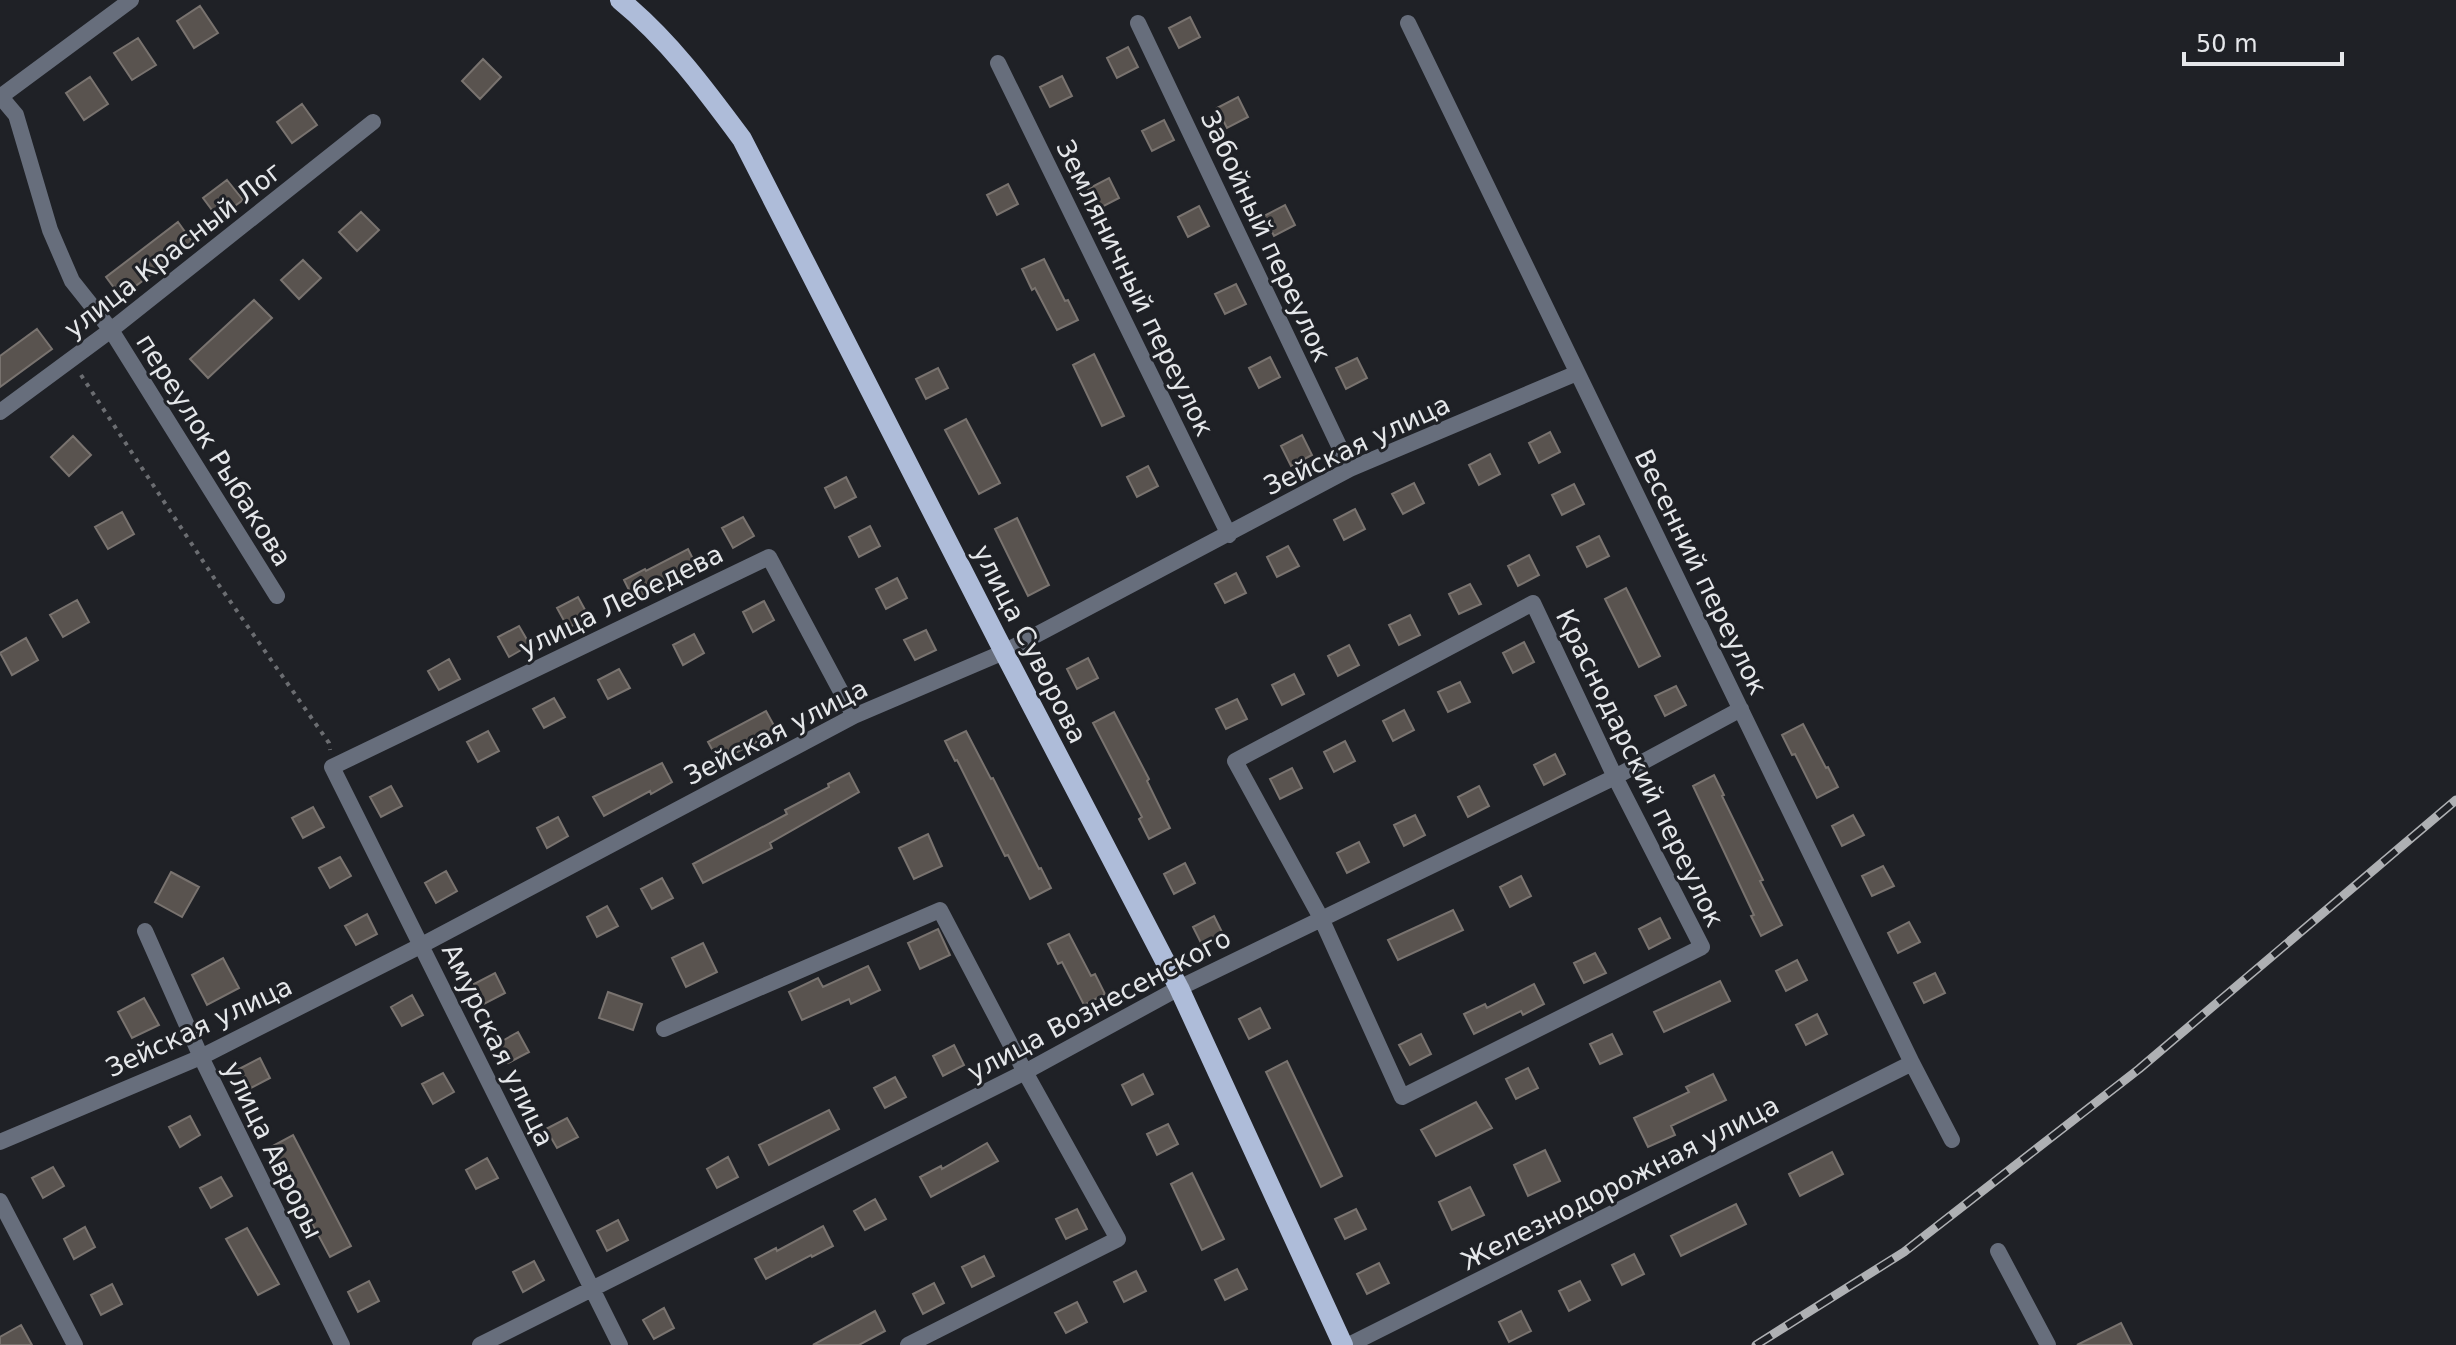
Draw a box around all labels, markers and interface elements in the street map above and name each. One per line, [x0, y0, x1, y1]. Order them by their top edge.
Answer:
scale bar [2184, 16, 2342, 66]
text: 50 m [2196, 30, 2258, 58]
street label: Забойный переулок [1195, 106, 1337, 366]
street label: Земляничный переулок [1050, 135, 1220, 441]
street label: улица Красный Лог [58, 156, 288, 344]
street label: переулок Рыбакова [130, 328, 298, 572]
street label: Зейская улица [1259, 389, 1455, 501]
street label: Весенний переулок [1628, 444, 1774, 700]
street label: улица Лебедева [514, 539, 728, 663]
street label: улица Суворова [967, 540, 1093, 748]
street label: Краснодарский переулок [1550, 604, 1730, 932]
street label: Зейская улица [679, 673, 873, 791]
street label: улица Вознесенского [962, 923, 1236, 1087]
street label: Амурская улица [436, 939, 560, 1151]
street label: Зейская улица [101, 971, 297, 1083]
street label: улица Авроры [217, 1057, 329, 1243]
street label: Железнодорожная улица [1456, 1090, 1784, 1276]

